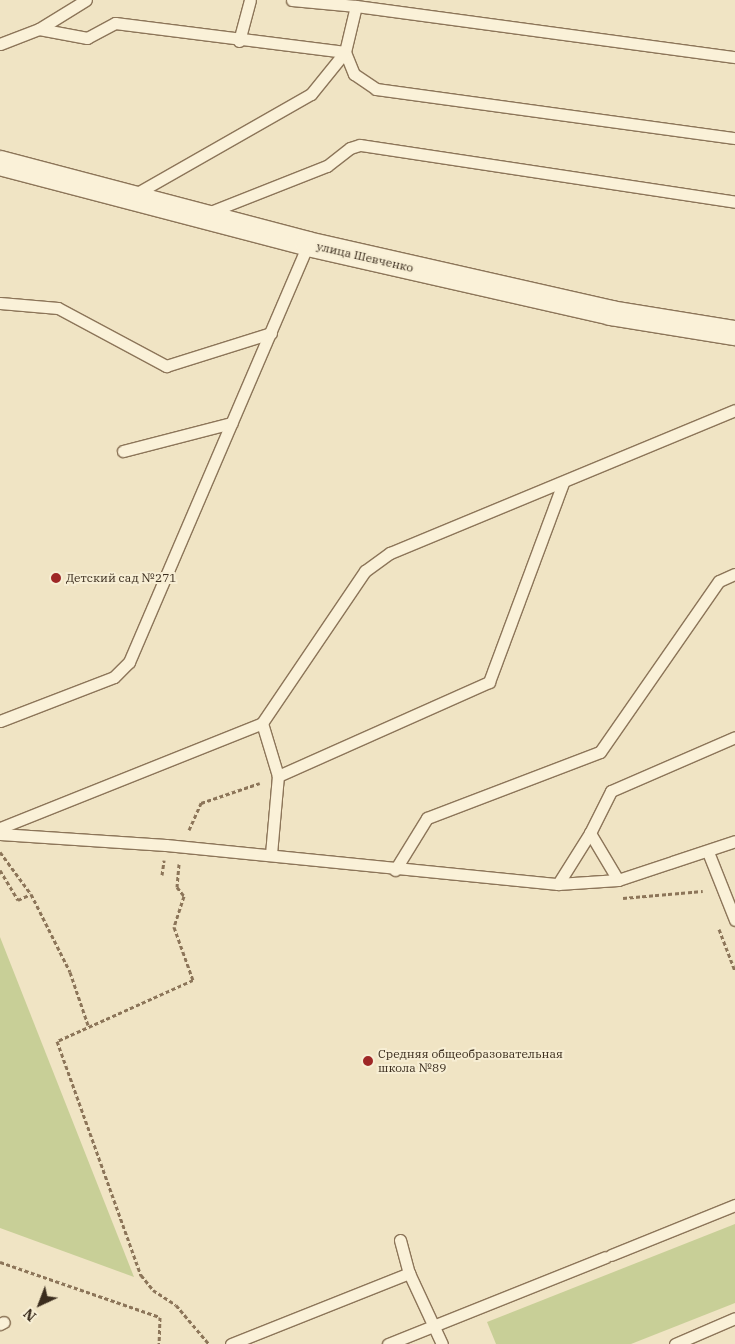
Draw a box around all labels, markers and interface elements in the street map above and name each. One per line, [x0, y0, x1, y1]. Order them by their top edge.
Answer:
street label: улица Шевченко [315, 239, 415, 275]
place label: Детский сад №271 [66, 571, 177, 585]
marker: Детский сад №271 [50, 572, 62, 584]
place label: Средняя общеобразовательная школа №89 [378, 1047, 563, 1075]
marker: Средняя общеобразовательная школа №89 [362, 1055, 374, 1067]
north arrow [15, 1279, 65, 1329]
text: N [20, 1305, 40, 1325]

